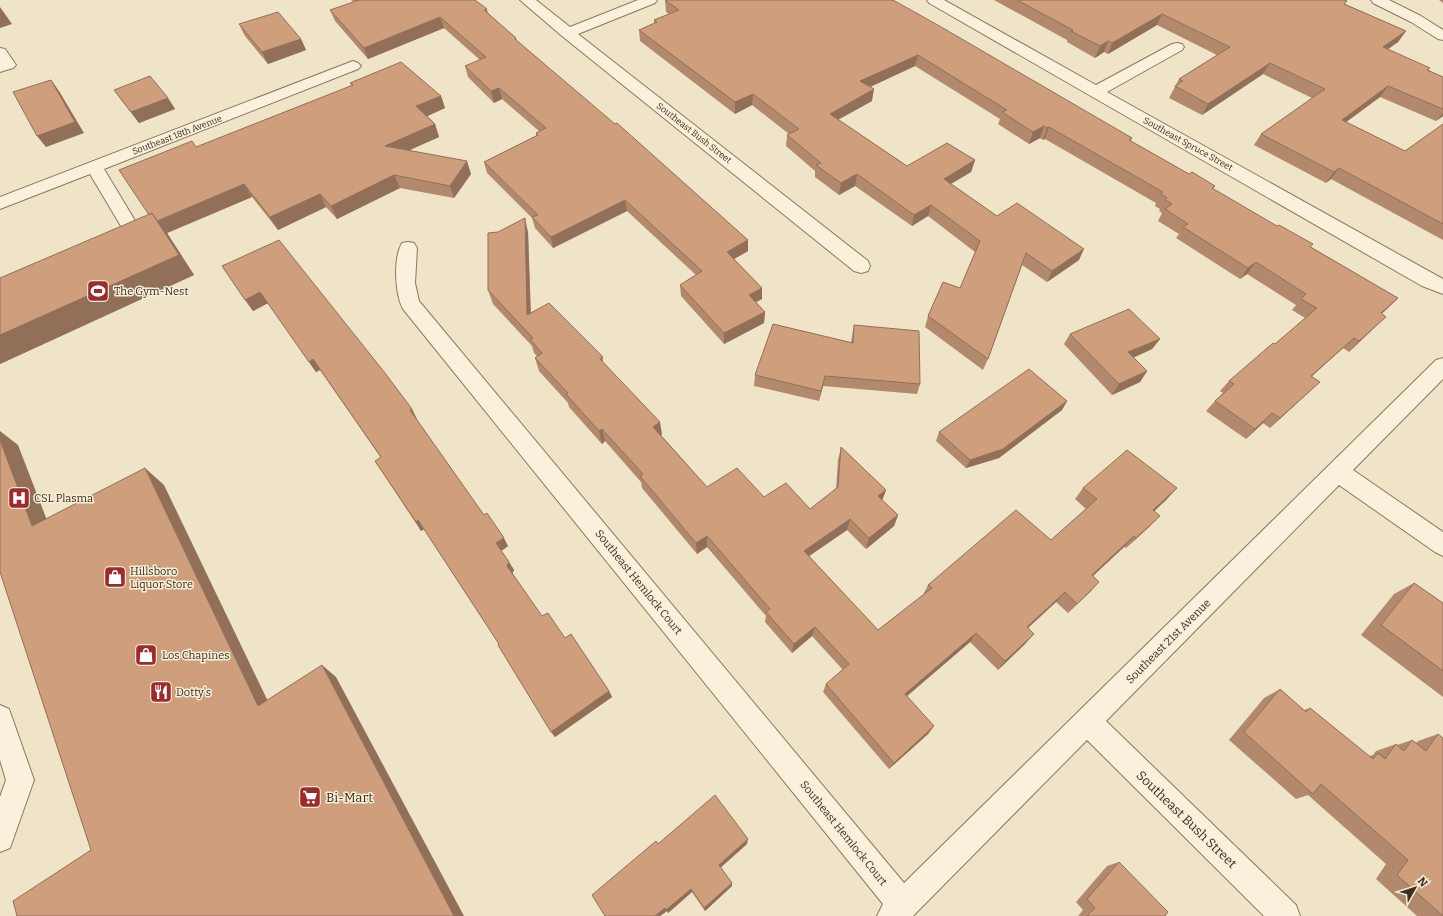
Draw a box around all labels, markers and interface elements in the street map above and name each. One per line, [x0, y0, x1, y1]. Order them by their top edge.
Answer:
street label: Southeast Bush Street [655, 101, 734, 166]
street label: Southeast 18th Avenue [131, 113, 223, 157]
street label: Southeast Spruce Street [1142, 115, 1235, 173]
sports icon: The Gym-Nest [85, 278, 111, 304]
place label: The Gym-Nest [114, 285, 188, 298]
hospital icon: CSL Plasma [6, 485, 32, 511]
place label: CSL Plasma [34, 492, 93, 505]
street label: Southeast Hemlock Court [592, 527, 685, 637]
shop icon: Hillsboro Liquor Store [102, 564, 128, 590]
place label: Hillsboro Liquor Store [130, 565, 193, 591]
street label: Southeast 21st Avenue [1123, 596, 1213, 686]
shop icon: Los Chapines [133, 642, 159, 668]
place label: Los Chapines [162, 649, 229, 662]
restaurant icon: Dotty's [148, 679, 174, 705]
place label: Dotty's [176, 686, 211, 699]
street label: Southeast Bush Street [1133, 768, 1240, 871]
street label: Southeast Hemlock Court [797, 778, 890, 888]
supermarket icon: Bi-Mart [297, 784, 323, 810]
place label: Bi-Mart [326, 790, 373, 805]
north arrow [1395, 868, 1435, 908]
text: N [1415, 875, 1430, 890]

